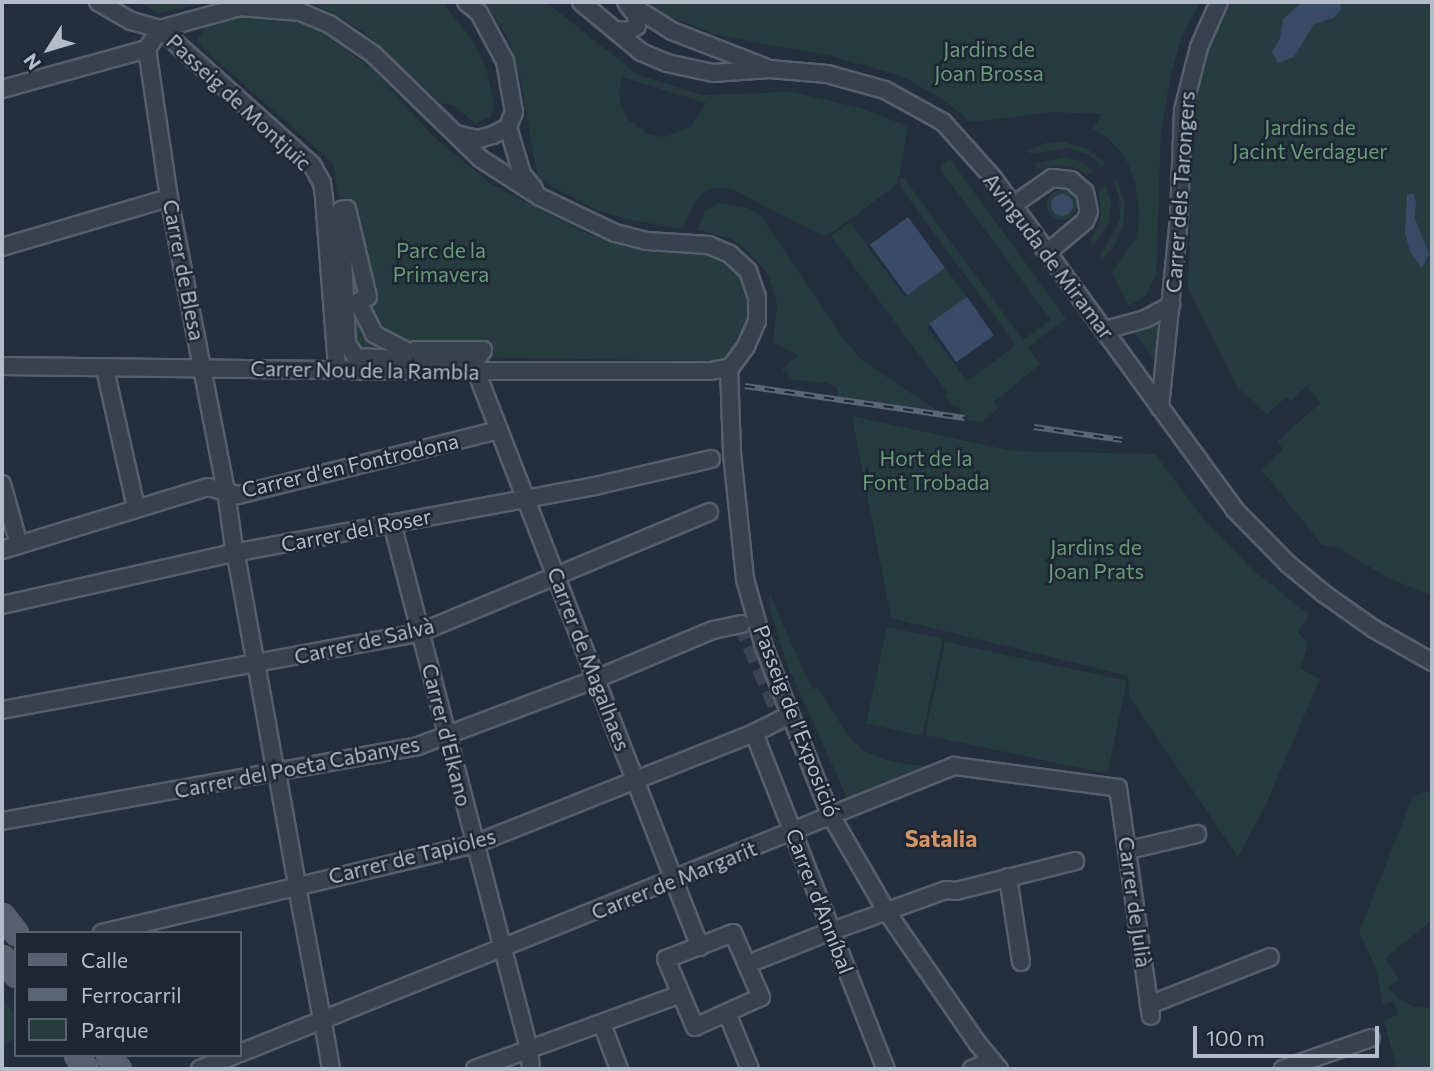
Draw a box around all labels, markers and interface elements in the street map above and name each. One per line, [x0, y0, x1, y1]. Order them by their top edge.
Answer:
north arrow [14, 14, 84, 84]
street label: Passeig de Montjuïc [161, 29, 317, 175]
park label: Jardins de Joan Brossa [934, 36, 1044, 86]
text: N [18, 49, 45, 75]
street label: Carrer dels Tarongers [1160, 90, 1200, 294]
park label: Jardins de Jacint Verdaguer [1232, 114, 1388, 164]
street label: Avinguda de Miramar [978, 168, 1120, 344]
street label: Carrer de Blesa [158, 197, 210, 343]
park label: Parc de la Primavera [393, 237, 489, 287]
street label: Carrer Nou de la Rambla [250, 355, 480, 385]
street label: Carrer d'en Fontrodona [239, 428, 461, 502]
park label: Hort de la Font Trobada [862, 445, 990, 495]
street label: Carrer del Roser [279, 503, 433, 557]
park label: Jardins de Joan Prats [1048, 534, 1144, 584]
street label: Carrer de Magalhaes [542, 564, 636, 754]
street label: Carrer de Salvà [292, 613, 436, 669]
street label: Passeig de l'Exposició [749, 621, 845, 821]
street label: Carrer d'Elkano [417, 661, 477, 809]
street label: Carrer del Poeta Cabanyes [172, 731, 422, 803]
street label: Carrer de Tapioles [326, 823, 498, 889]
district label: Satalia [905, 824, 977, 852]
street label: Carrer d'Anníbal [781, 825, 859, 977]
street label: Carrer de Margarit [588, 835, 760, 925]
street label: Carrer de Julià [1113, 835, 1157, 969]
legend [14, 931, 242, 1057]
text: Calle [81, 947, 128, 972]
text: Ferrocarril [81, 982, 182, 1007]
scale bar [1196, 1012, 1382, 1056]
text: Parque [81, 1017, 148, 1042]
text: 100 m [1206, 1025, 1265, 1050]

